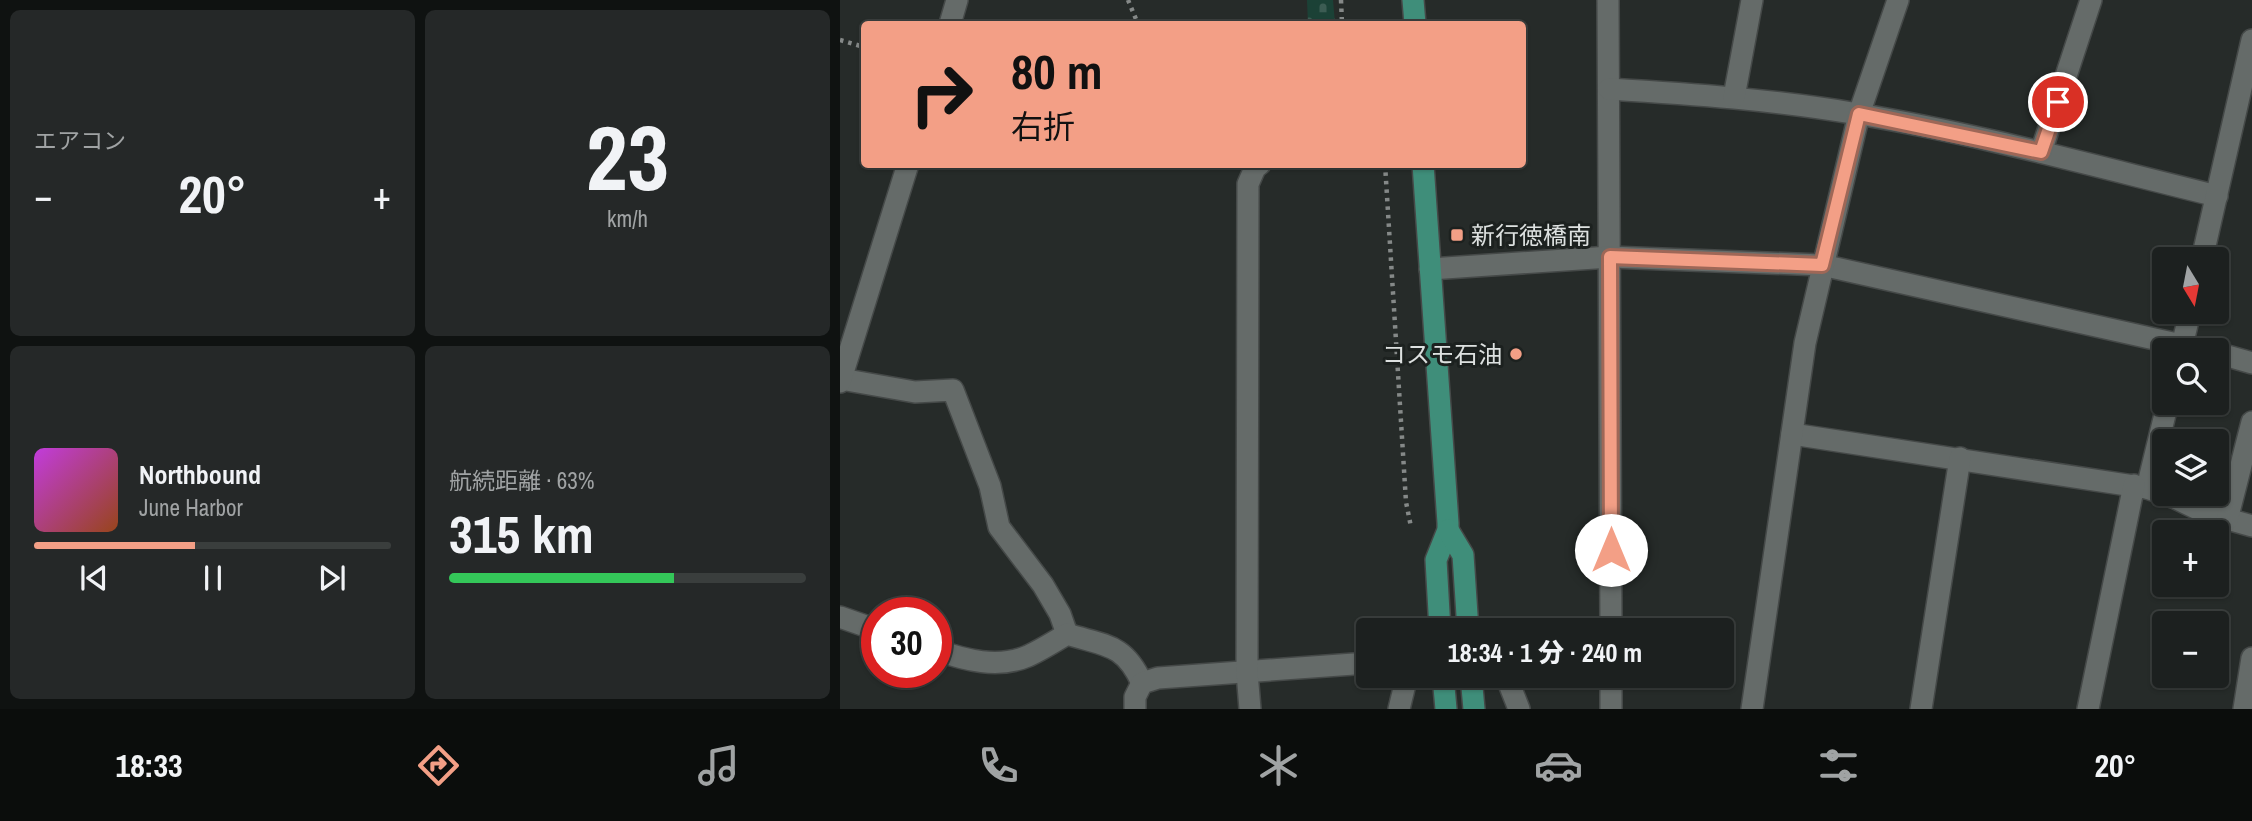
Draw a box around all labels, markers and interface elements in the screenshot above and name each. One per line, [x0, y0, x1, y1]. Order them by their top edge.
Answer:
text: 80 m [1011, 38, 1103, 104]
icon: right [896, 49, 987, 140]
pin [2028, 72, 2088, 132]
icon: arrive [2039, 83, 2077, 121]
text: 23 [586, 96, 669, 218]
text: 右折 [1011, 105, 1075, 148]
text: エアコン [34, 125, 126, 156]
text: 20° [178, 159, 247, 229]
text: − [34, 170, 52, 221]
text: + [373, 170, 391, 221]
text: km/h [607, 203, 648, 234]
place label: 新行徳橋南 [1471, 219, 1591, 251]
marker: 新行徳橋南 [1449, 227, 1465, 243]
north arrow [2152, 247, 2230, 324]
map controls [2152, 247, 2229, 688]
place label: コスモ石油 [1382, 338, 1502, 370]
button: search [2152, 338, 2229, 415]
marker: コスモ石油 [1508, 346, 1524, 362]
button: layers [2152, 429, 2229, 506]
text: Northbound [139, 457, 261, 492]
text: 航続距離 · 63% [449, 465, 594, 496]
text: June Harbor [139, 492, 243, 523]
text: 315 km [449, 499, 594, 569]
position arrow [1574, 513, 1648, 587]
button: + [2152, 520, 2229, 597]
icon: previous [75, 559, 113, 597]
icon: pause [194, 559, 232, 597]
icon: next [313, 559, 351, 597]
speed limit sign: 30 [861, 597, 952, 688]
button: − [2152, 611, 2229, 688]
text: 18:34 · 1 分 · 240 m [1448, 635, 1642, 670]
icon: directions [414, 741, 463, 790]
icon: music [694, 741, 743, 790]
icon: phone [974, 741, 1023, 790]
icon: climate [1254, 741, 1303, 790]
icon: car [1534, 741, 1583, 790]
icon: filters [1814, 741, 1863, 790]
text: 18:33 [116, 744, 183, 787]
text: 20° [2094, 744, 2136, 787]

